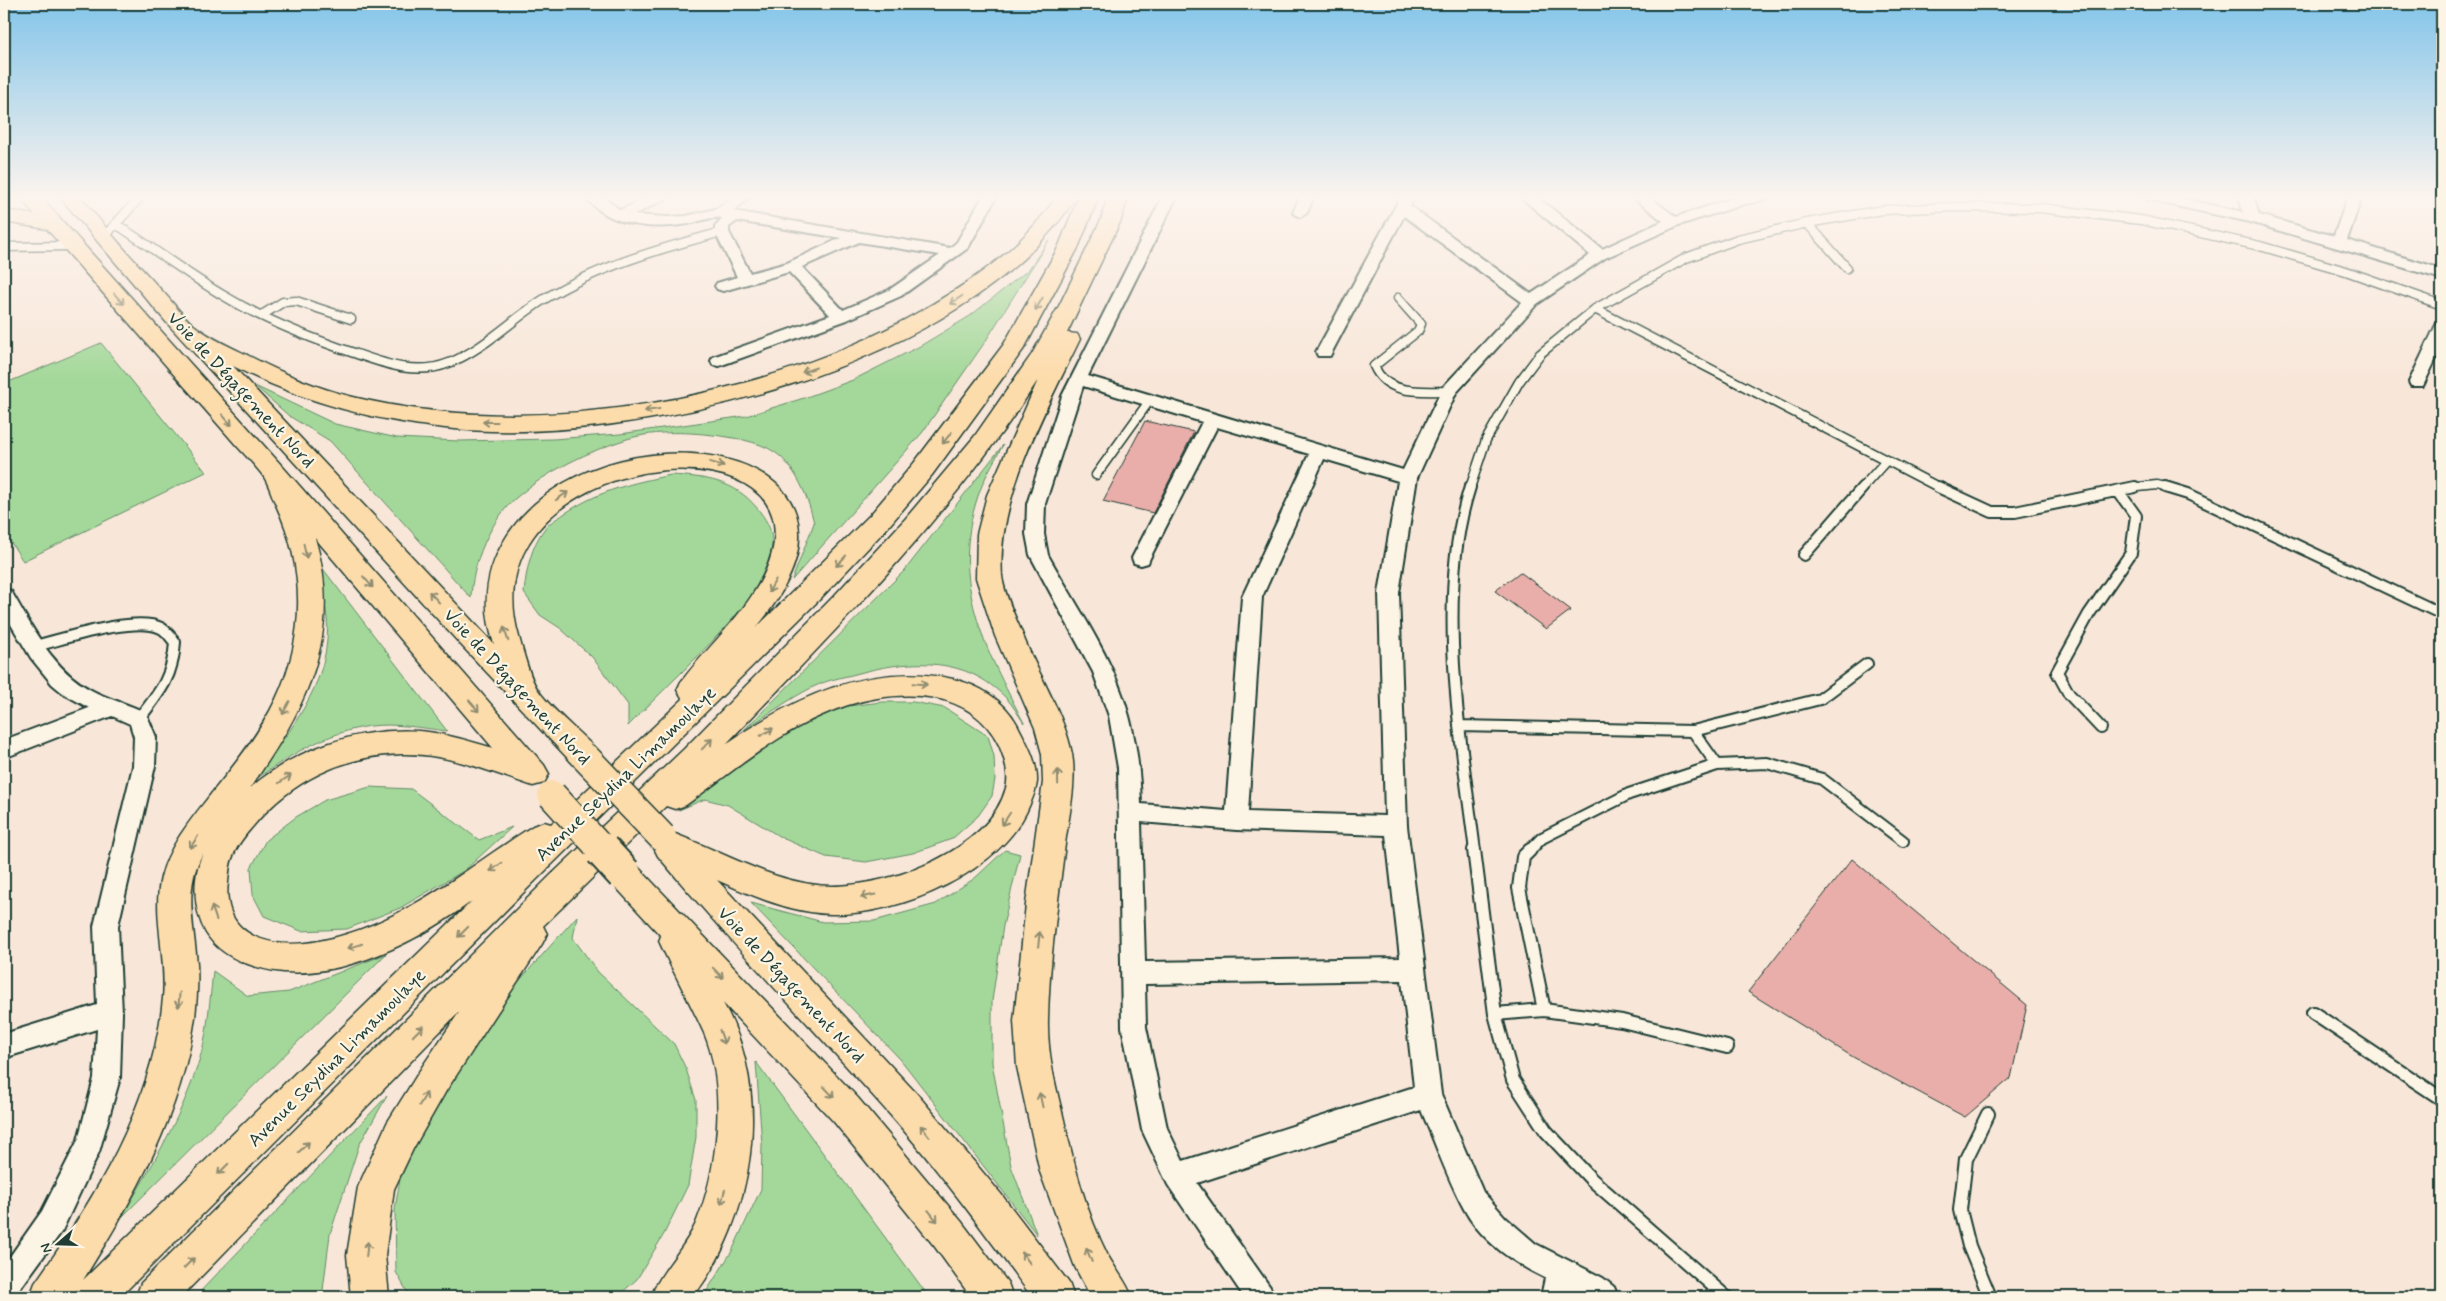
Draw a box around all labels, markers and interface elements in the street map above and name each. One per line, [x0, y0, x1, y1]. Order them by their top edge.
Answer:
one-way arrow [113, 293, 125, 306]
one-way arrow [949, 295, 963, 306]
one-way arrow [1033, 296, 1043, 310]
street label: Voie de Dégagement Nord [159, 306, 320, 476]
one-way arrow [802, 366, 818, 375]
one-way arrow [644, 405, 660, 415]
one-way arrow [221, 414, 233, 427]
one-way arrow [483, 417, 499, 427]
one-way arrow [942, 431, 953, 444]
one-way arrow [709, 460, 725, 469]
one-way arrow [555, 491, 569, 501]
one-way arrow [301, 543, 310, 559]
one-way arrow [835, 554, 847, 567]
one-way arrow [363, 576, 374, 589]
one-way arrow [766, 578, 776, 592]
one-way arrow [428, 590, 440, 603]
street label: Voie de Dégagement Nord [435, 603, 596, 773]
one-way arrow [500, 626, 510, 642]
one-way arrow [912, 680, 928, 689]
street label: Avenue Seydina Limamoulaye [530, 681, 722, 867]
one-way arrow [469, 699, 480, 712]
one-way arrow [281, 700, 290, 715]
one-way arrow [760, 727, 774, 737]
one-way arrow [701, 738, 713, 751]
one-way arrow [1053, 770, 1063, 786]
one-way arrow [278, 774, 292, 784]
one-way arrow [1001, 812, 1011, 826]
one-way arrow [189, 835, 199, 849]
one-way arrow [489, 862, 503, 872]
one-way arrow [861, 892, 877, 902]
street label: Voie de Dégagement Nord [709, 901, 870, 1071]
one-way arrow [209, 906, 218, 921]
one-way arrow [458, 925, 470, 937]
one-way arrow [1034, 931, 1044, 947]
one-way arrow [347, 941, 363, 951]
street label: Avenue Seydina Limamoulaye [242, 963, 432, 1153]
one-way arrow [712, 967, 724, 980]
one-way arrow [175, 992, 184, 1008]
one-way arrow [412, 1025, 424, 1038]
one-way arrow [718, 1029, 727, 1045]
one-way arrow [823, 1085, 835, 1098]
one-way arrow [418, 1092, 428, 1106]
one-way arrow [1036, 1093, 1045, 1109]
one-way arrow [920, 1124, 931, 1137]
one-way arrow [297, 1141, 310, 1153]
one-way arrow [217, 1163, 230, 1175]
one-way arrow [718, 1189, 727, 1205]
one-way arrow [928, 1210, 939, 1223]
north arrow [32, 1218, 82, 1268]
text: N [37, 1241, 57, 1256]
one-way arrow [362, 1241, 372, 1257]
one-way arrow [1084, 1248, 1094, 1263]
one-way arrow [1021, 1251, 1031, 1265]
one-way arrow [183, 1256, 195, 1269]

